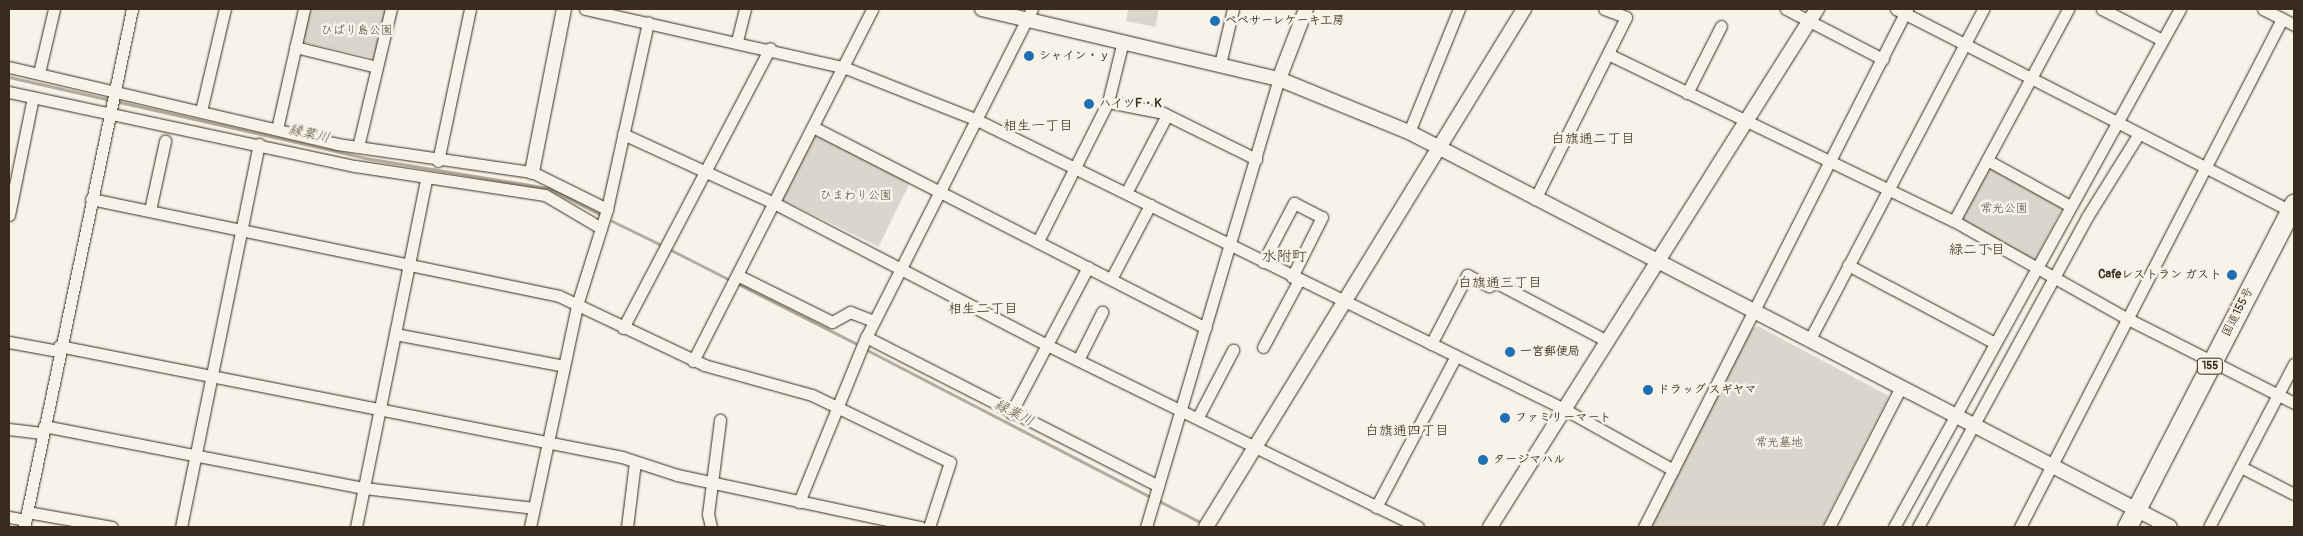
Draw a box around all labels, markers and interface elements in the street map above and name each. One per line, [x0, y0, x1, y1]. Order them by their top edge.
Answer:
place label: ペペサーレケーキ工房 [1225, 14, 1345, 28]
marker: ペペサーレケーキ工房 [1209, 15, 1221, 27]
park label: ひばり島公園 [321, 24, 393, 38]
place label: シャイン・ｙ [1039, 49, 1111, 63]
marker: シャイン・ｙ [1023, 50, 1035, 62]
place label: ハイツF・K [1099, 97, 1161, 111]
marker: ハイツF・K [1083, 98, 1095, 110]
district label: 相生一丁目 [1003, 118, 1073, 134]
water label: 縁葉川 [287, 121, 331, 147]
district label: 白旗通二丁目 [1551, 131, 1635, 147]
park label: ひまわり公園 [820, 189, 892, 203]
park label: 常光公園 [1980, 202, 2028, 216]
district label: 緑二丁目 [1949, 242, 2005, 258]
district label: 水附町 [1262, 248, 1306, 266]
place label: Cafeレストラン ガスト [2100, 268, 2222, 282]
marker: Cafeレストラン ガスト [2226, 269, 2238, 281]
district label: 白旗通三丁目 [1458, 275, 1542, 291]
street label: 国道155号 [2219, 285, 2257, 339]
district label: 相生二丁目 [948, 301, 1018, 317]
place label: 一宮郵便局 [1520, 345, 1580, 359]
marker: 一宮郵便局 [1504, 346, 1516, 358]
road number: 155 [2196, 358, 2224, 374]
place label: ドラッグ スギヤマ [1658, 383, 1757, 397]
marker: ドラッグ スギヤマ [1642, 384, 1654, 396]
water label: 縁葉川 [991, 396, 1037, 430]
place label: ファミリーマート [1515, 411, 1611, 425]
marker: ファミリーマート [1499, 412, 1511, 424]
district label: 白旗通四丁目 [1365, 423, 1449, 439]
park label: 常光墓地 [1755, 436, 1803, 450]
place label: タージマハル [1493, 453, 1565, 467]
marker: タージマハル [1477, 454, 1489, 466]

